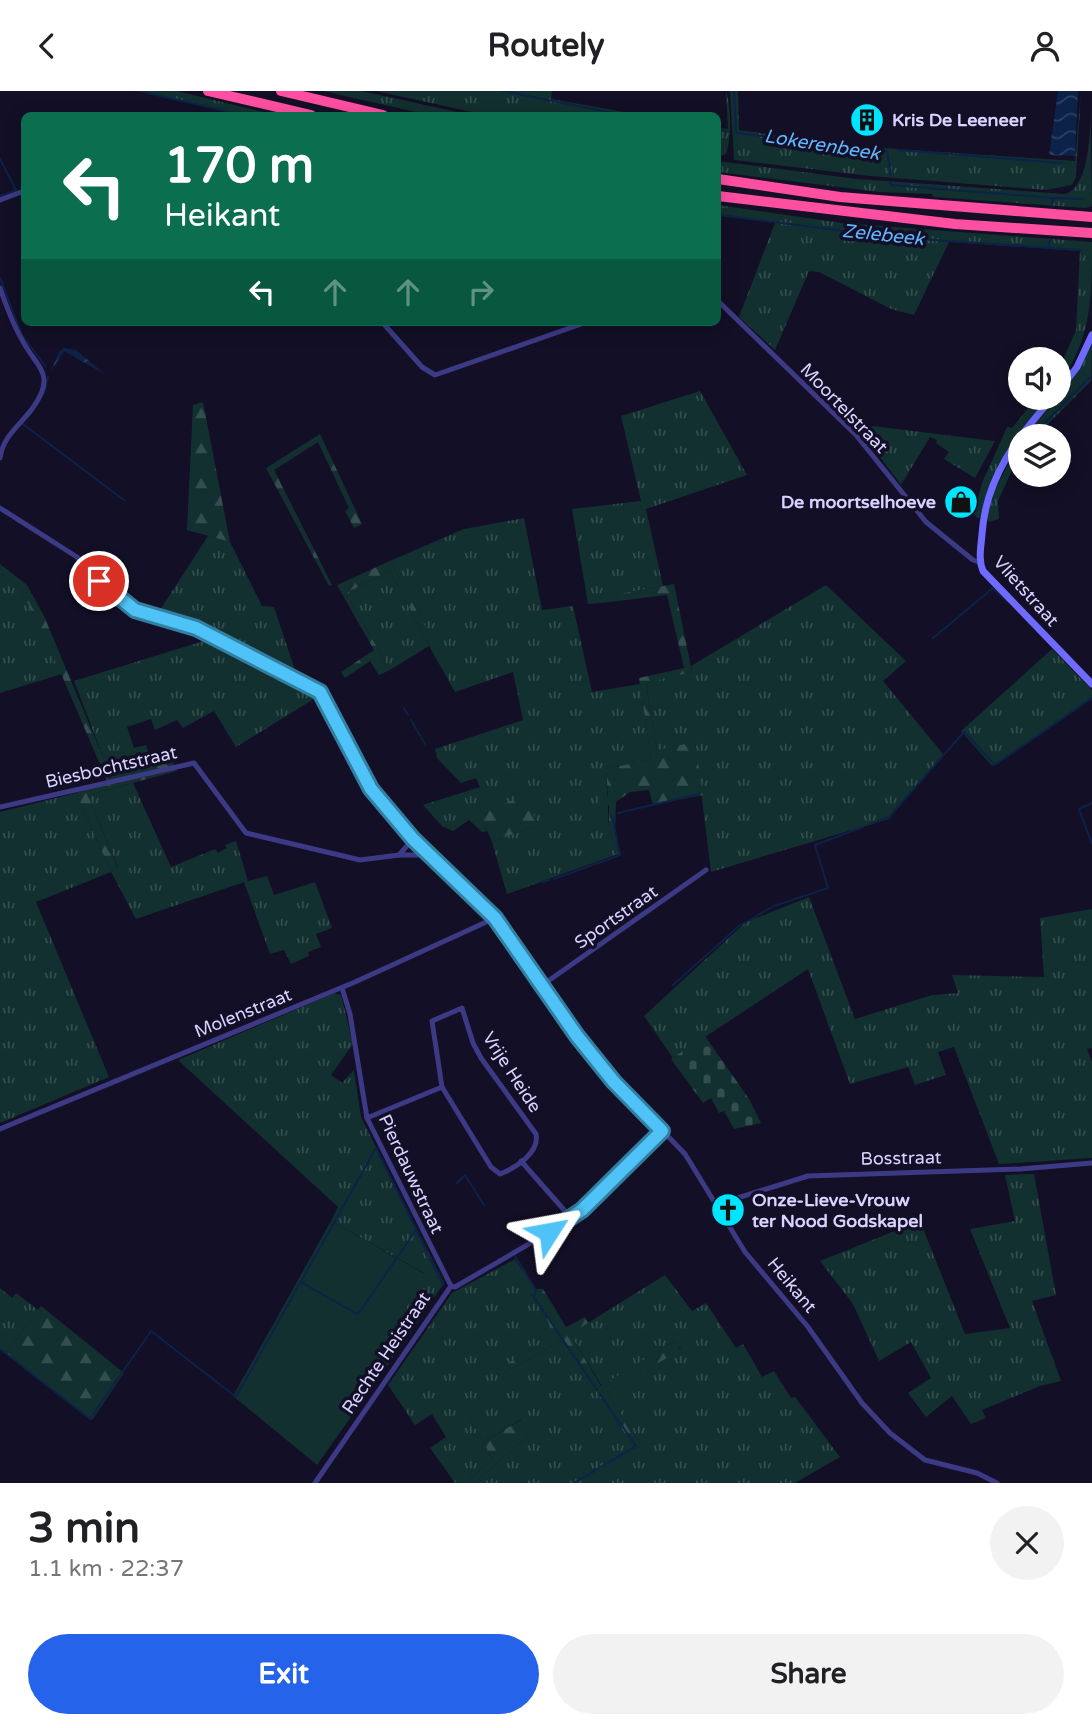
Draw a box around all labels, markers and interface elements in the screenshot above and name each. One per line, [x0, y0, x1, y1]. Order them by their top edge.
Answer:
icon: back [28, 27, 66, 65]
text: Routely [488, 27, 605, 65]
icon: person [1026, 27, 1064, 65]
building icon: Kris De Leeneer [848, 101, 886, 139]
place label: Kris De Leeneer [892, 109, 1027, 131]
water label: Lokerenbeek [763, 125, 883, 165]
text: 170 m [164, 137, 314, 196]
icon: left [49, 140, 140, 231]
text: Heikant [164, 197, 280, 235]
water label: Zelebeek [841, 220, 927, 250]
icon: left [243, 273, 281, 311]
icon: ahead [316, 273, 354, 311]
icon: ahead [389, 273, 427, 311]
icon: right [462, 273, 500, 311]
map controls [1008, 347, 1071, 487]
button: sound [1008, 347, 1071, 410]
street label: Moortelstraat [796, 358, 892, 458]
button: layers [1008, 424, 1071, 487]
shop icon: De moortselhoeve [942, 483, 980, 521]
place label: De moortselhoeve [781, 491, 936, 513]
pin [69, 551, 129, 611]
street label: Vlietstraat [989, 551, 1064, 631]
icon: arrive [80, 562, 118, 600]
street label: Biesbochtstraat [43, 741, 179, 793]
street label: Sportstraat [570, 880, 662, 954]
street label: Molenstraat [191, 983, 295, 1042]
street label: Vrije Heide [478, 1027, 546, 1117]
street label: Pierdauwstraat [374, 1111, 448, 1237]
street label: Bosstraat [860, 1146, 942, 1170]
place label: Onze-Lieve-Vrouw ter Nood Godskapel [752, 1189, 923, 1232]
church icon: Onze-Lieve-Vrouw ter Nood Godskapel [709, 1191, 747, 1229]
position arrow [512, 1195, 586, 1269]
street label: Heikant [763, 1253, 822, 1317]
street label: Rechte Heistraat [337, 1288, 435, 1418]
text: 3 min [28, 1503, 140, 1554]
button: close [990, 1506, 1064, 1580]
text: 1.1 km · 22:37 [28, 1555, 184, 1583]
button: Exit [28, 1634, 539, 1714]
button: Share [553, 1634, 1064, 1714]

